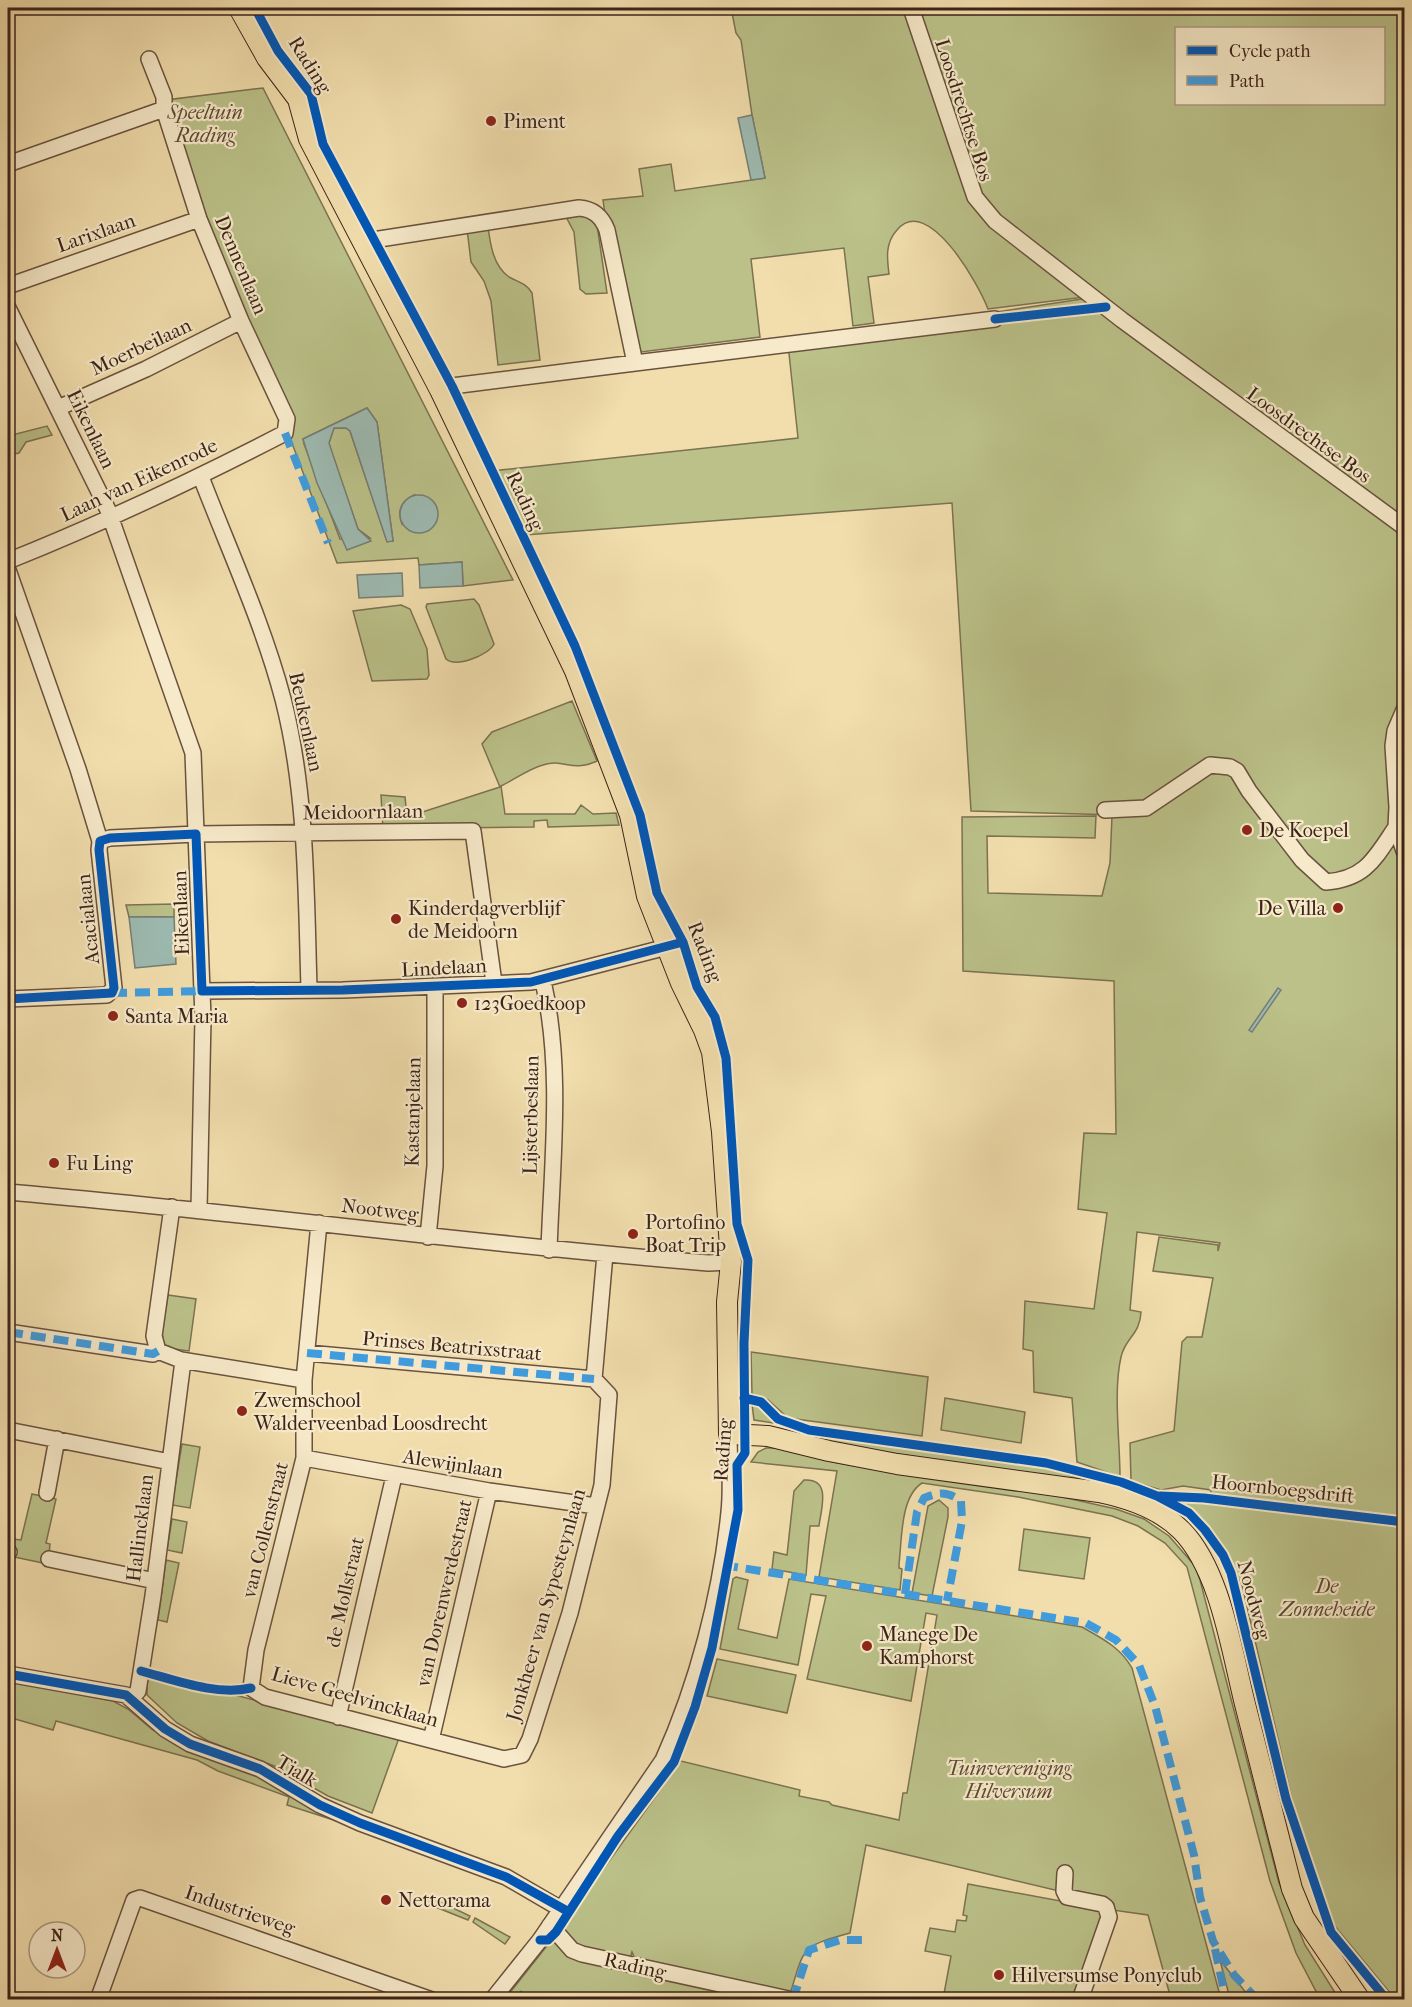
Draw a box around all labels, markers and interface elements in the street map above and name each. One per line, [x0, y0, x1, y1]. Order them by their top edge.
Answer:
legend [1175, 27, 1385, 105]
street label: Rading [284, 32, 337, 98]
street label: Loosdrechtse Bos [930, 36, 998, 184]
text: Cycle path [1229, 41, 1310, 62]
text: Path [1229, 71, 1265, 92]
park label: Speeltuin Rading [166, 101, 243, 147]
place label: Piment [503, 110, 566, 133]
marker: Piment [484, 114, 498, 128]
street label: Larixlaan [54, 209, 139, 257]
street label: Dennenlaan [210, 212, 272, 318]
street label: Moerbeilaan [87, 313, 195, 380]
street label: Loosdrechtse Bos [1242, 382, 1376, 488]
street label: Eikenlaan [62, 386, 120, 473]
street label: Laan van Eikenrode [57, 434, 221, 526]
street label: Rading [501, 468, 549, 535]
street label: Beukenlaan [284, 670, 328, 774]
street label: Meidoornlaan [303, 799, 424, 825]
place label: De Koepel [1259, 819, 1349, 842]
marker: De Koepel [1240, 823, 1254, 837]
street label: Eikenlaan [168, 870, 194, 956]
street label: Acacialaan [72, 872, 104, 966]
place label: Kinderdagverblijf de Meidoorn [408, 897, 566, 943]
place label: De Villa [1257, 897, 1327, 920]
marker: De Villa [1331, 901, 1345, 915]
marker: Kinderdagverblijf de Meidoorn [389, 912, 403, 926]
street label: Rading [683, 918, 727, 986]
street label: Lindelaan [401, 954, 488, 982]
place label: 123Goedkoop [474, 992, 586, 1015]
marker: 123Goedkoop [455, 996, 469, 1010]
place label: Santa Maria [125, 1005, 229, 1028]
marker: Santa Maria [106, 1009, 120, 1023]
street label: Lijsterbeslaan [518, 1055, 544, 1175]
street label: Kastanjelaan [401, 1057, 425, 1167]
place label: Fu Ling [66, 1152, 133, 1175]
marker: Fu Ling [47, 1156, 61, 1170]
street label: Nootweg [340, 1194, 420, 1226]
place label: Portofino Boat Trip [645, 1211, 726, 1257]
marker: Portofino Boat Trip [626, 1227, 640, 1241]
street label: Prinses Beatrixstraat [361, 1327, 543, 1365]
place label: Zwemschool Walderveenbad Loosdrecht [253, 1389, 488, 1435]
marker: Zwemschool Walderveenbad Loosdrecht [235, 1404, 249, 1418]
street label: Rading [709, 1417, 737, 1482]
street label: Alewijnlaan [400, 1445, 505, 1483]
street label: van Collenstraat [237, 1460, 293, 1600]
street label: Hoornboegsdrift [1211, 1470, 1355, 1508]
street label: Hallincklaan [122, 1472, 158, 1583]
street label: Jonkheer van Sypesteynlaan [501, 1486, 590, 1726]
street label: van Dorenwerdestraat [411, 1497, 477, 1689]
street label: de Mollstraat [321, 1534, 369, 1650]
street label: Noodweg [1232, 1558, 1276, 1642]
park label: De Zonneheide [1277, 1575, 1376, 1621]
place label: Manege De Kamphorst [879, 1623, 978, 1669]
marker: Manege De Kamphorst [860, 1639, 874, 1653]
street label: Lieve Geelvincklaan [269, 1662, 441, 1732]
street label: Tjalk [272, 1750, 322, 1792]
park label: Tuinvereniging Hilversum [947, 1757, 1073, 1803]
street label: Industrieweg [182, 1880, 298, 1940]
place label: Nettorama [398, 1889, 491, 1912]
marker: Nettorama [379, 1893, 393, 1907]
north arrow [27, 1920, 87, 1980]
text: N [51, 1926, 64, 1945]
street label: Rading [602, 1948, 669, 1984]
place label: Hilversumse Ponyclub [1011, 1964, 1202, 1987]
marker: Hilversumse Ponyclub [992, 1968, 1006, 1982]

